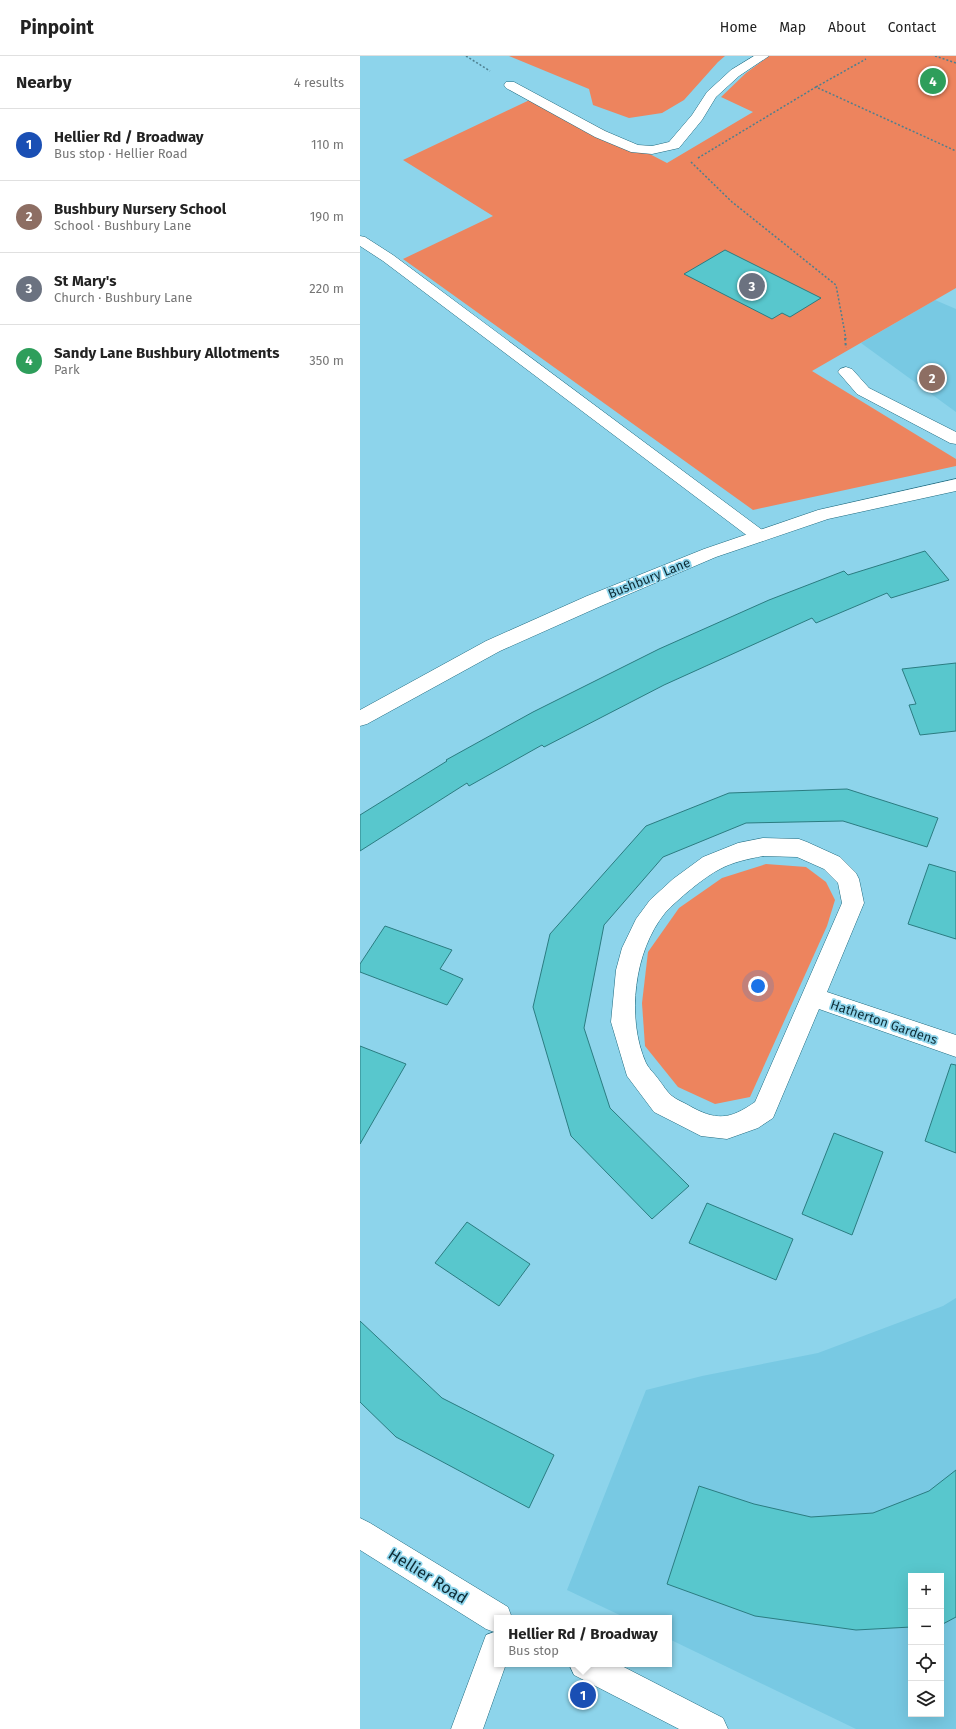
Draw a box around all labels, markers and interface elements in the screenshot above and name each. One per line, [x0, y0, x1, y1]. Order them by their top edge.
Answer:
text: Pinpoint [20, 16, 94, 39]
text: Home [720, 19, 757, 36]
text: Map [779, 19, 806, 36]
text: About [828, 19, 866, 36]
text: Contact [888, 19, 936, 36]
pin: 4 [920, 66, 946, 96]
text: Nearby [16, 72, 71, 93]
text: 4 results [294, 75, 344, 90]
text: Hellier Rd / Broadway [54, 128, 204, 146]
text: 1 [26, 137, 32, 152]
text: 110 m [311, 137, 344, 152]
text: Bus stop · Hellier Road [54, 146, 188, 161]
text: Bushbury Nursery School [54, 200, 226, 218]
text: 2 [26, 209, 32, 224]
text: 190 m [310, 209, 344, 224]
text: School · Bushbury Lane [54, 218, 191, 233]
pin: 3 [739, 271, 765, 301]
text: St Mary's [54, 272, 116, 290]
text: 3 [26, 281, 32, 296]
text: 220 m [309, 281, 344, 296]
text: Church · Bushbury Lane [54, 290, 192, 305]
text: Sandy Lane Bushbury Allotments [54, 344, 280, 362]
text: 4 [25, 353, 33, 368]
text: 350 m [309, 353, 344, 368]
text: Park [54, 362, 80, 377]
pin: 2 [919, 363, 945, 393]
street label: Bushbury Lane [606, 555, 692, 601]
your location [748, 976, 768, 996]
street label: Hatherton Gardens [829, 997, 939, 1047]
street label: Hellier Road [385, 1544, 471, 1608]
map controls [908, 1573, 944, 1717]
button: + [908, 1573, 944, 1609]
button: − [908, 1609, 944, 1645]
popup [494, 1615, 672, 1667]
text: Hellier Rd / Broadway [508, 1625, 658, 1643]
text: Bus stop [508, 1643, 559, 1658]
button: locate [908, 1645, 944, 1681]
pin: 1 [570, 1680, 596, 1710]
button: layers [908, 1681, 944, 1717]

